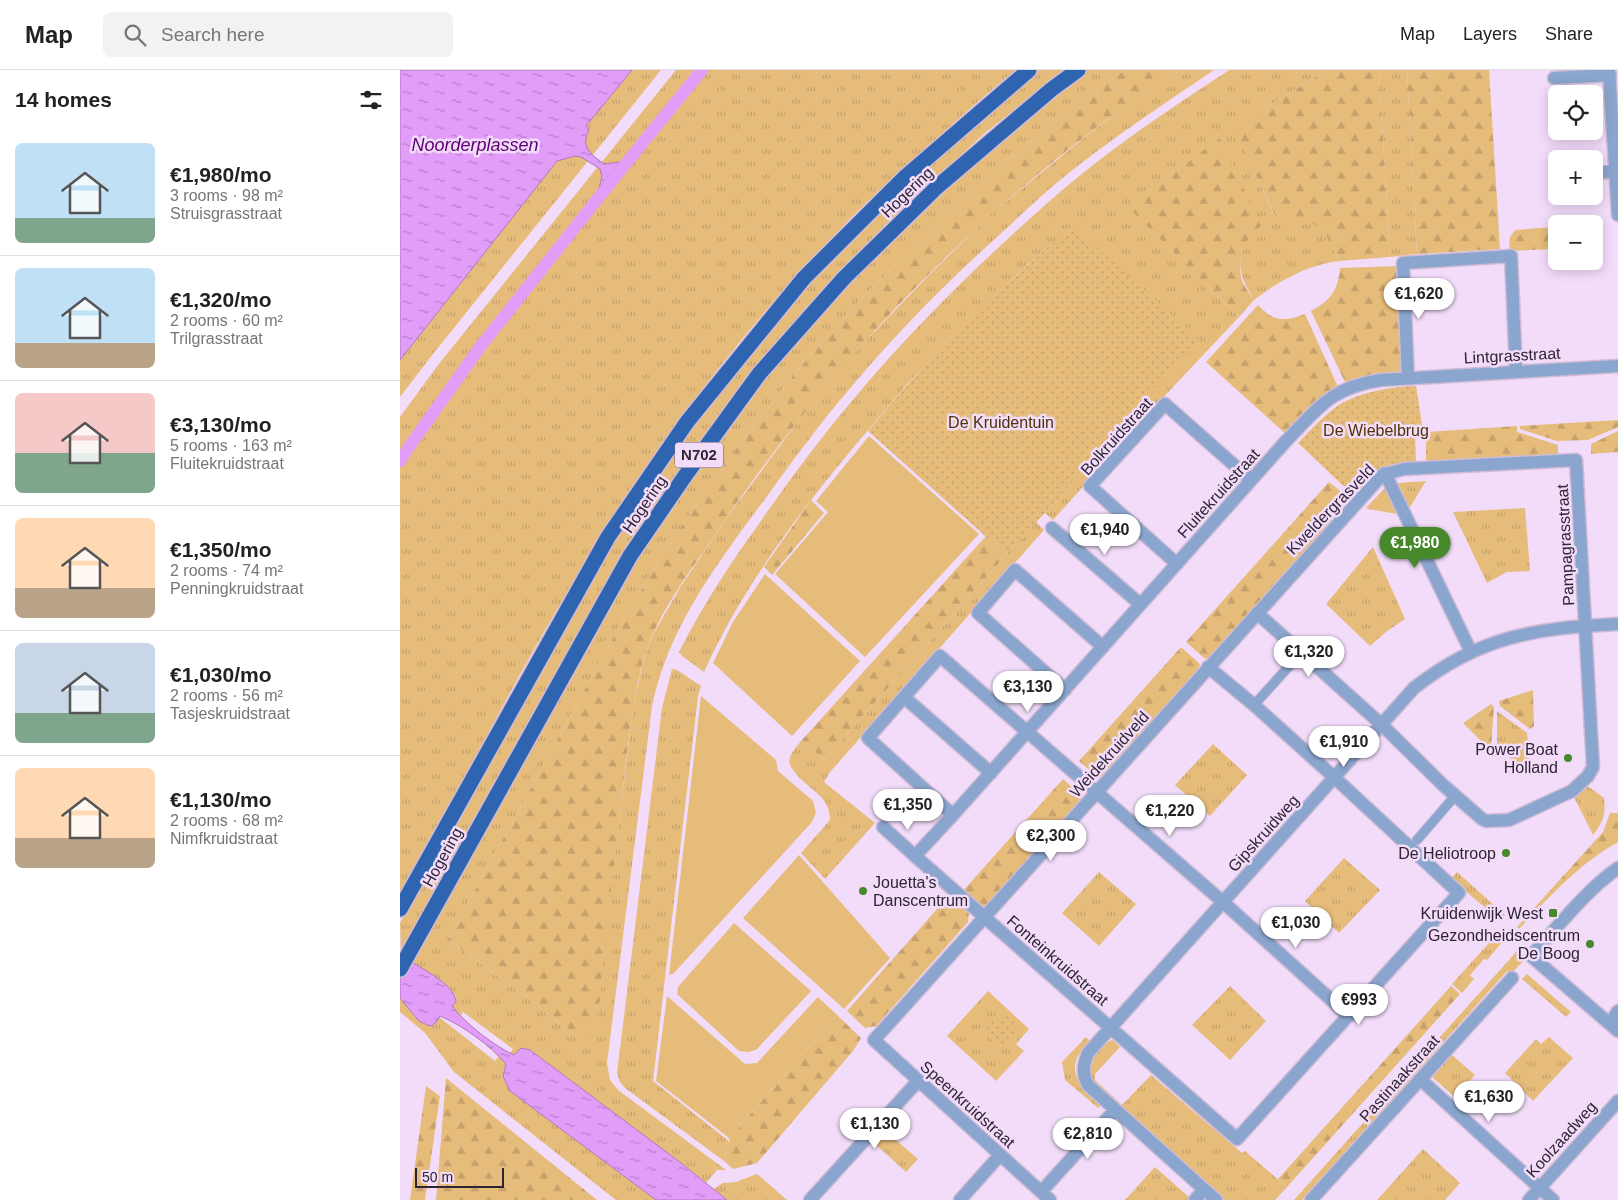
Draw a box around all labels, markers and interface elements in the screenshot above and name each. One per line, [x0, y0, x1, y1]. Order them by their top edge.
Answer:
search box [103, 12, 453, 57]
text: Map [25, 21, 73, 48]
icon: search [121, 21, 149, 49]
text: Search here [161, 24, 265, 45]
text: Map [1400, 24, 1435, 44]
text: Layers [1463, 24, 1517, 44]
text: Share [1545, 24, 1593, 44]
map controls [1548, 85, 1603, 270]
button: locate [1548, 85, 1603, 140]
icon: filters [357, 86, 385, 114]
text: 14 homes [15, 88, 112, 111]
water label: Noorderplassen [411, 135, 539, 155]
button: + [1548, 150, 1603, 205]
icon: home [55, 163, 115, 223]
text: €1,980/mo [170, 163, 272, 186]
street label: Hogering [878, 164, 937, 221]
text: 3 rooms · 98 m² [170, 187, 283, 204]
text: Struisgrasstraat [170, 205, 282, 222]
button: − [1548, 215, 1603, 270]
pin: €1,620 [1378, 278, 1460, 320]
text: €1,620 [1395, 285, 1443, 302]
icon: home [55, 288, 115, 348]
text: €1,320/mo [170, 288, 272, 311]
text: 2 rooms · 60 m² [170, 312, 283, 329]
text: Trilgrasstraat [170, 330, 263, 347]
street label: Lintgrasstraat [1463, 344, 1561, 367]
street label: Bolkruidstraat [1077, 394, 1156, 478]
icon: home [55, 413, 115, 473]
text: €3,130/mo [170, 413, 272, 436]
park label: De Kruidentuin [948, 414, 1054, 431]
park label: De Wiebelbrug [1323, 422, 1429, 439]
text: 5 rooms · 163 m² [170, 437, 292, 454]
road number: N702 [675, 442, 723, 468]
street label: Fluitekruidstraat [1174, 445, 1263, 541]
text: Fluitekruidstraat [170, 455, 284, 472]
street label: Kweldergrasveld [1283, 461, 1378, 558]
street label: Hogering [619, 473, 670, 536]
street label: Pampagrasstraat [1554, 483, 1577, 606]
pin: €1,940 [1064, 514, 1146, 556]
text: €1,940 [1081, 521, 1129, 538]
pin: €1,980 [1374, 526, 1456, 569]
text: €1,980 [1391, 534, 1439, 551]
icon: home [55, 538, 115, 598]
text: €1,350/mo [170, 538, 272, 561]
text: 2 rooms · 74 m² [170, 562, 283, 579]
text: Penningkruidstraat [170, 580, 303, 597]
pin: €1,320 [1268, 636, 1350, 678]
text: €1,320 [1285, 643, 1333, 660]
icon: home [55, 663, 115, 723]
text: €1,030/mo [170, 663, 272, 686]
pin: €3,130 [987, 670, 1069, 713]
text: €3,130 [1004, 678, 1052, 695]
text: 2 rooms · 56 m² [170, 687, 283, 704]
text: Tasjeskruidstraat [170, 705, 290, 722]
street label: Weidekruidveld [1067, 708, 1152, 801]
pin: €1,910 [1303, 726, 1385, 768]
text: €1,910 [1320, 733, 1368, 750]
place label: Power Boat Holland [1475, 741, 1559, 776]
marker: Power Boat Holland [1562, 752, 1574, 764]
icon: home [55, 788, 115, 848]
text: €1,130/mo [170, 788, 272, 811]
pin: €1,350 [867, 788, 949, 831]
street label: Gipskruidweg [1225, 792, 1302, 875]
pin: €1,220 [1129, 794, 1211, 837]
text: €1,350 [884, 796, 932, 813]
text: €1,220 [1146, 802, 1194, 819]
text: 2 rooms · 68 m² [170, 812, 283, 829]
pin: €2,300 [1010, 820, 1092, 862]
street label: Hogering [419, 825, 466, 890]
text: €2,300 [1027, 827, 1075, 844]
text: Nimfkruidstraat [170, 830, 278, 847]
place label: De Heliotroop [1398, 845, 1496, 862]
marker: De Heliotroop [1500, 847, 1512, 859]
place label: Jouetta's Danscentrum [873, 874, 968, 909]
marker: Jouetta's Danscentrum [857, 885, 869, 897]
place label: Kruidenwijk West [1421, 905, 1544, 922]
pin: €1,030 [1255, 906, 1337, 949]
marker: Kruidenwijk West [1547, 907, 1559, 919]
street label: Fonteinkruidstraat [1004, 912, 1112, 1009]
text: €1,030 [1272, 914, 1320, 931]
place label: Gezondheidscentrum De Boog [1428, 927, 1580, 962]
marker: Gezondheidscentrum De Boog [1584, 938, 1596, 950]
pin: €993 [1329, 984, 1389, 1026]
text: €993 [1341, 991, 1377, 1008]
street label: Pastinaakstraat [1356, 1031, 1443, 1125]
street label: Speenkruidstraat [917, 1058, 1019, 1152]
pin: €1,630 [1448, 1080, 1530, 1123]
text: €1,630 [1465, 1088, 1513, 1105]
street label: Koolzaadweg [1523, 1098, 1600, 1181]
pin: €1,130 [834, 1108, 916, 1150]
text: €1,130 [851, 1115, 899, 1132]
pin: €2,810 [1047, 1118, 1129, 1160]
text: €2,810 [1064, 1125, 1112, 1142]
scale bar [415, 1165, 504, 1188]
text: 50 m [422, 1169, 453, 1185]

